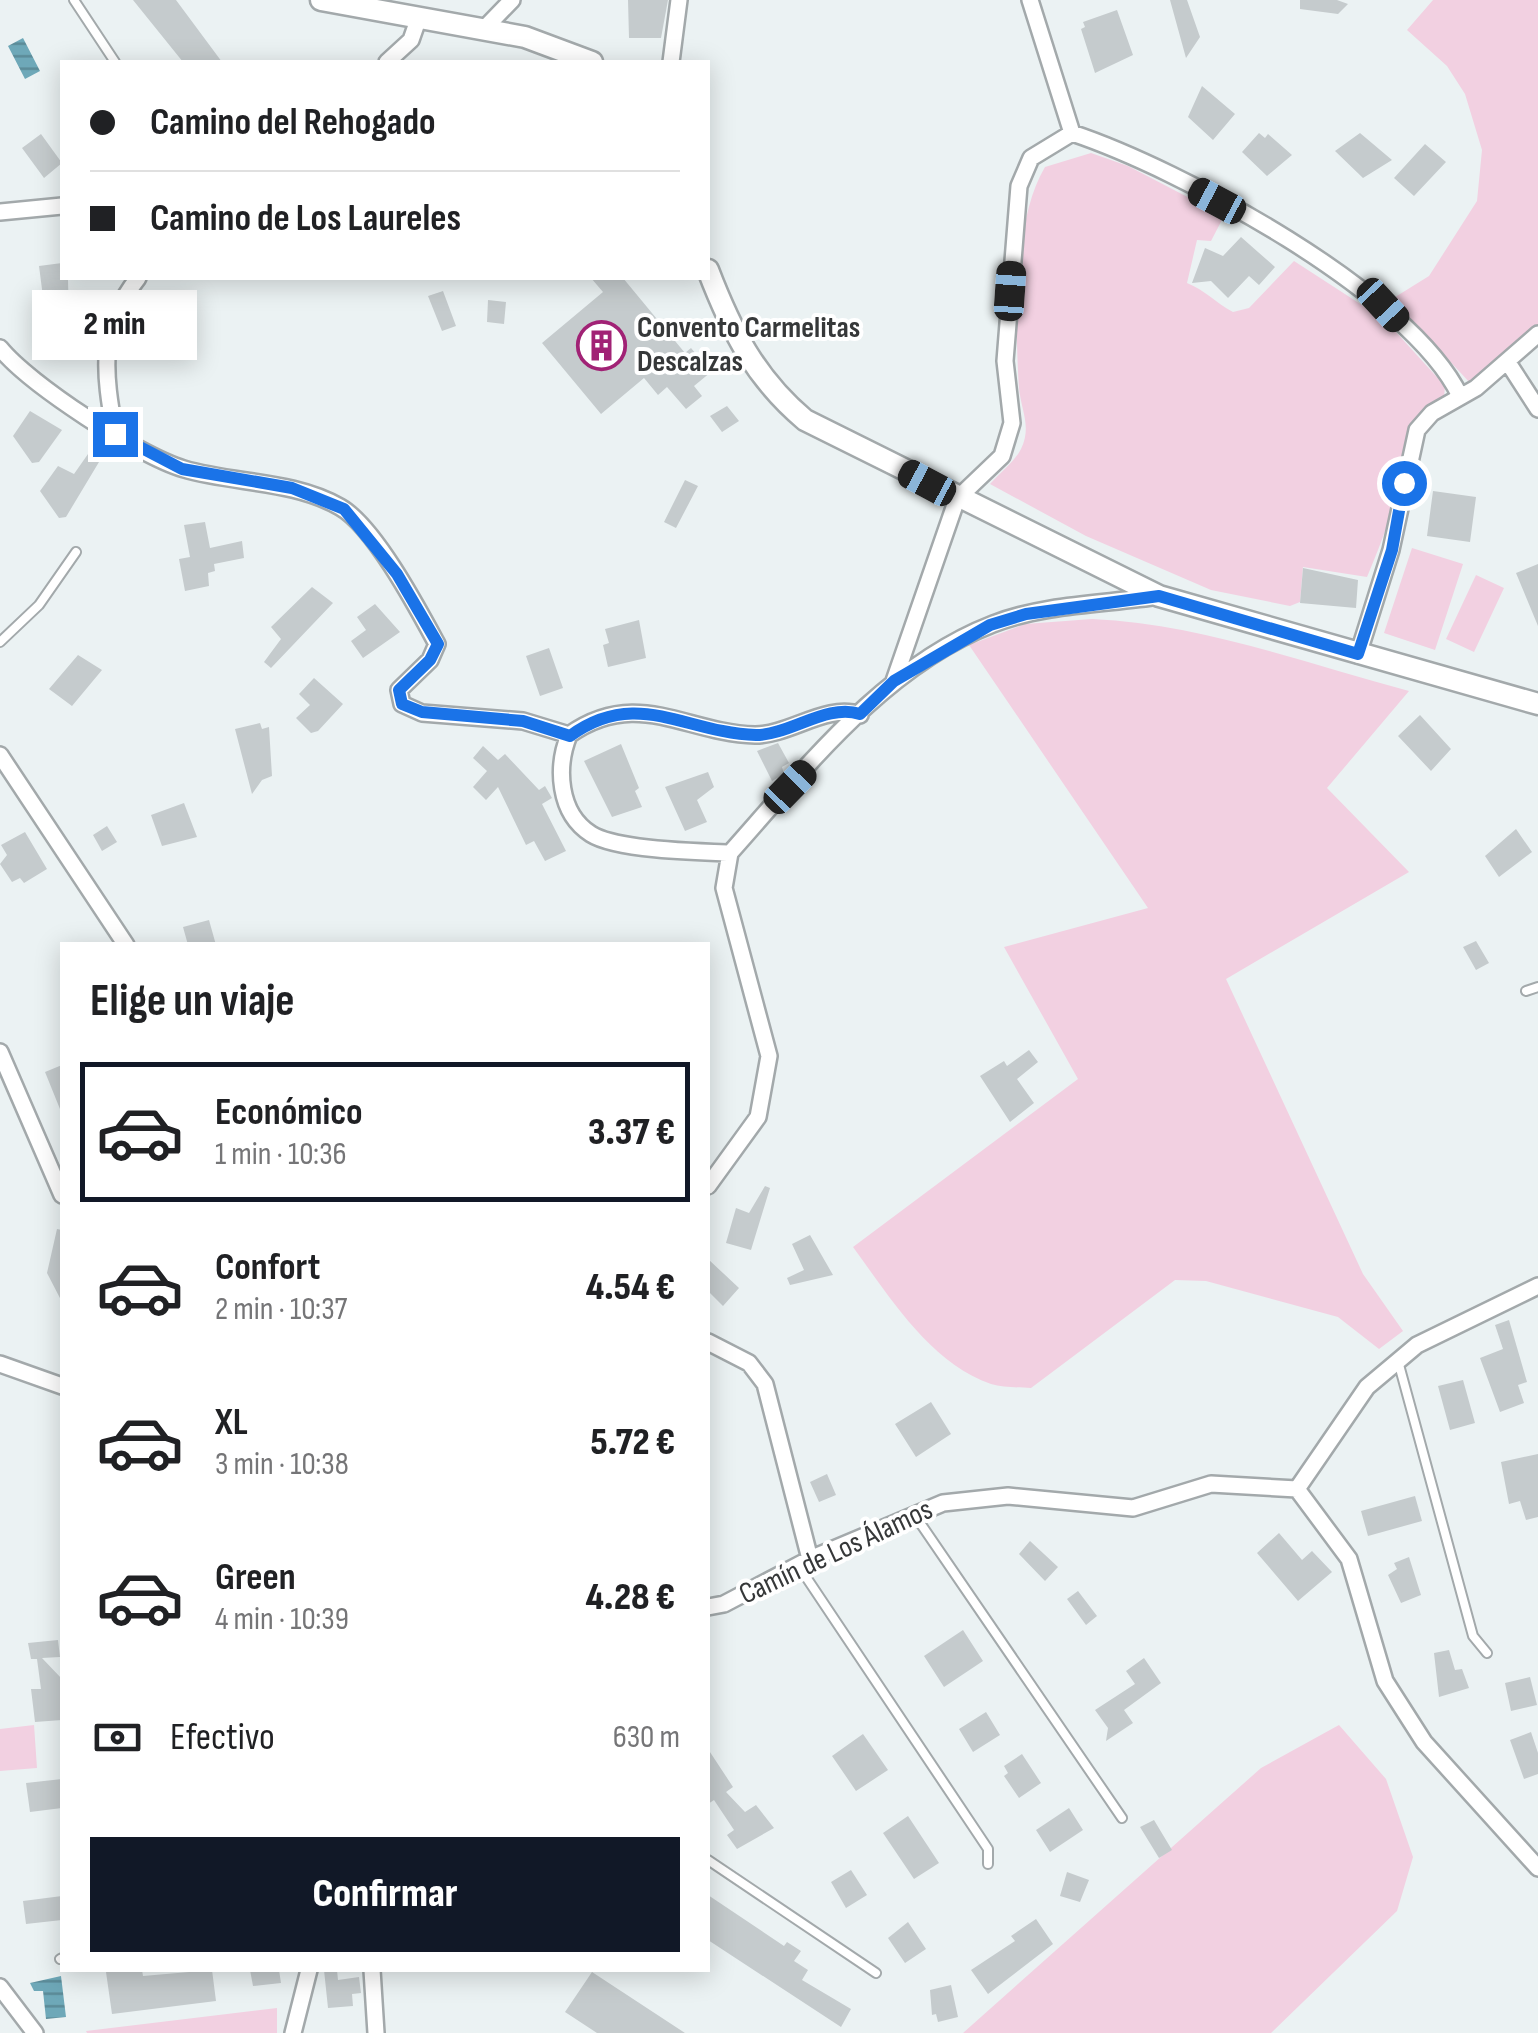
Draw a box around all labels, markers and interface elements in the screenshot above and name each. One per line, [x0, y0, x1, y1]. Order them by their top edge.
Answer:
text: Camino del Rehogado [150, 100, 436, 145]
car [1183, 174, 1251, 228]
text: Camino de Los Laureles [150, 196, 461, 241]
car [993, 260, 1027, 322]
car [1352, 273, 1414, 337]
callout: 2 min [32, 289, 198, 359]
text: 2 min [83, 305, 146, 344]
place label: Convento Carmelitas Descalzas [637, 310, 860, 380]
building icon: Convento Carmelitas Descalzas [576, 319, 628, 371]
route end [93, 412, 138, 457]
car [893, 456, 961, 510]
route start [1382, 461, 1427, 506]
car [758, 755, 822, 819]
text: Elige un viaje [90, 974, 295, 1029]
icon: car [95, 1087, 185, 1177]
text: Económico [215, 1090, 363, 1135]
text: 3.37 € [588, 1110, 675, 1155]
text: 1 min · 10:36 [215, 1135, 347, 1174]
icon: car [95, 1242, 185, 1332]
text: Confort [215, 1245, 320, 1290]
text: 4.54 € [586, 1265, 675, 1310]
text: 2 min · 10:37 [215, 1290, 347, 1329]
icon: car [95, 1397, 185, 1487]
text: XL [215, 1400, 248, 1445]
text: 5.72 € [590, 1420, 675, 1465]
text: 3 min · 10:38 [215, 1445, 349, 1484]
street label: Camín de Los Álamos [734, 1492, 938, 1612]
icon: car [95, 1552, 185, 1642]
text: Green [215, 1555, 296, 1600]
text: 4.28 € [586, 1575, 675, 1620]
text: 4 min · 10:39 [215, 1600, 349, 1639]
icon: cash [90, 1710, 145, 1765]
text: Efectivo [170, 1715, 275, 1760]
text: 630 m [613, 1718, 680, 1757]
button: Confirmar [90, 1837, 680, 1952]

